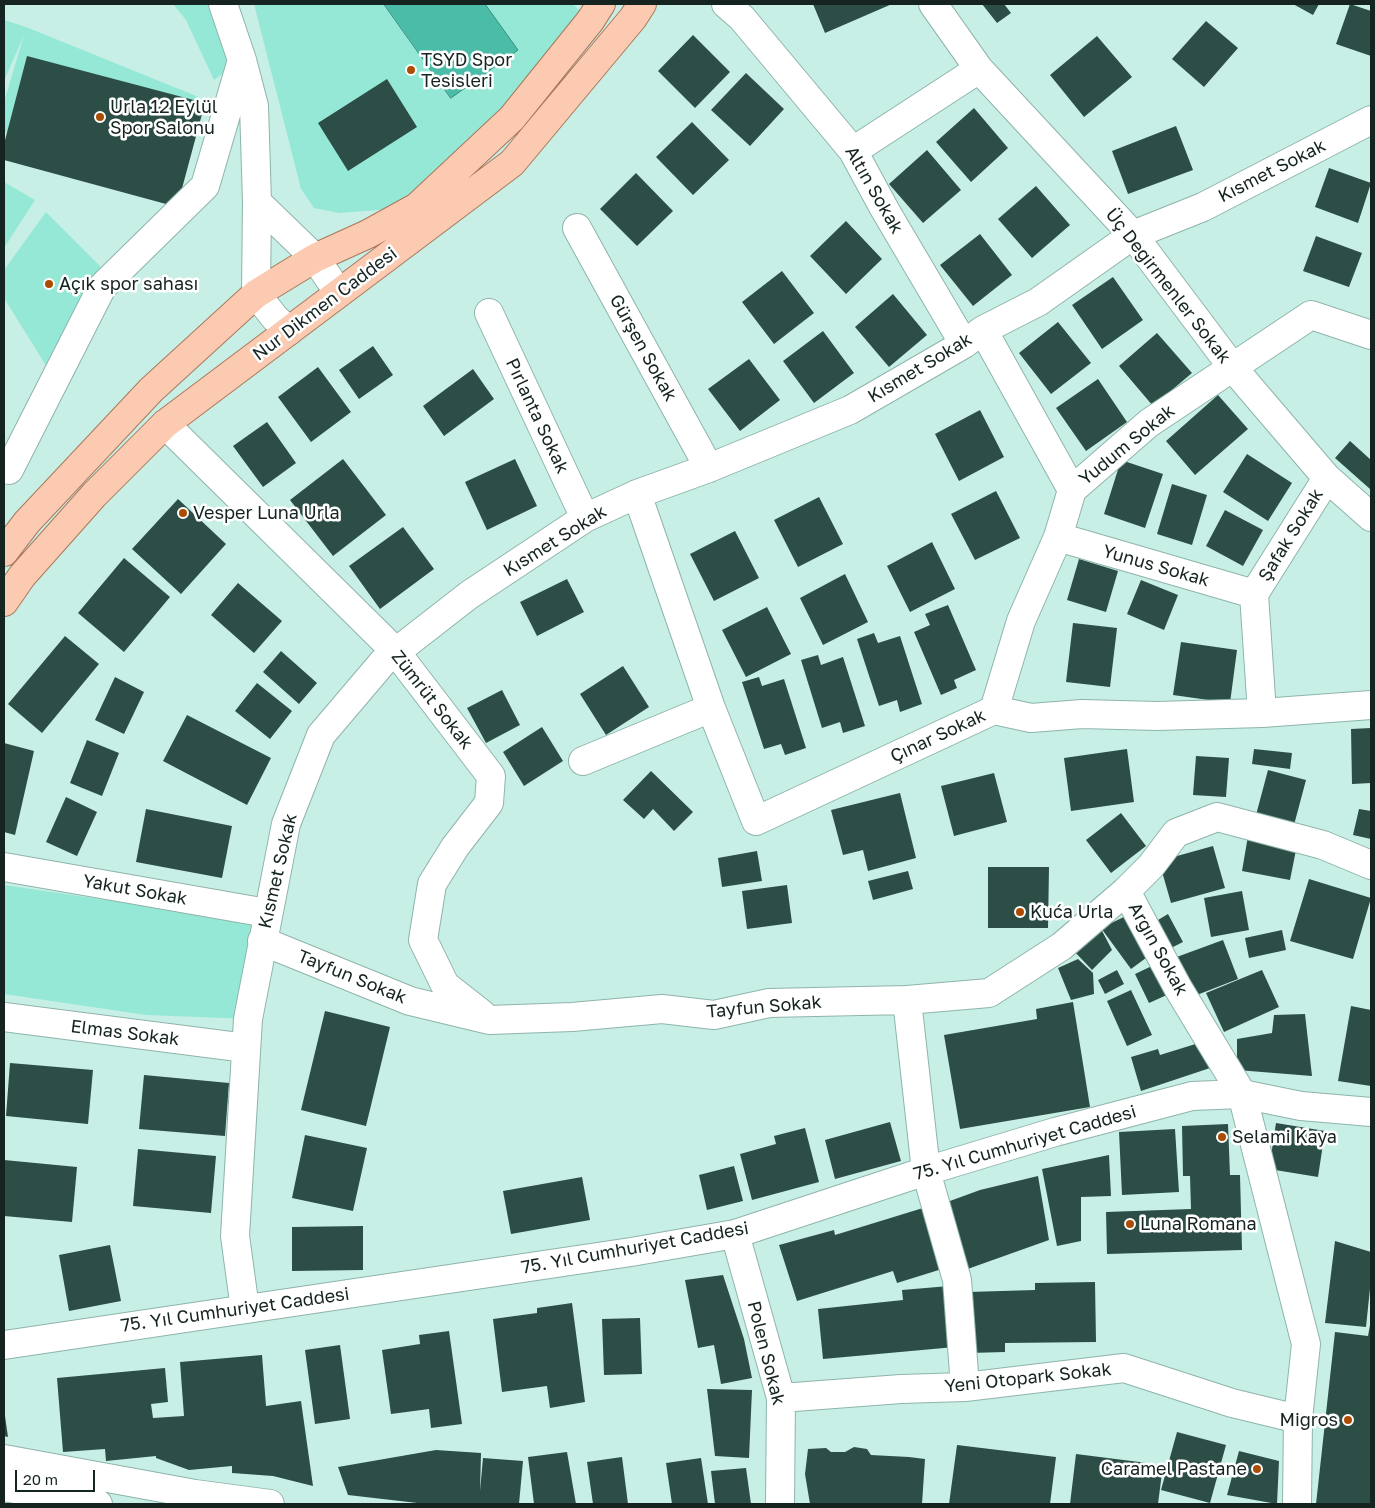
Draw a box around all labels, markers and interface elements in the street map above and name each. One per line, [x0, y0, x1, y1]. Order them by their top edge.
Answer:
place label: TSYD Spor Tesisleri [421, 49, 512, 92]
marker: TSYD Spor Tesisleri [405, 64, 417, 76]
place label: Urla 12 Eylül Spor Salonu [110, 96, 218, 138]
marker: Urla 12 Eylül Spor Salonu [94, 111, 106, 123]
street label: Kısmet Sokak [1215, 135, 1329, 207]
street label: Altın Sokak [840, 142, 908, 238]
street label: Üç Değirmenler Sokak [1101, 204, 1235, 368]
street label: Nur Dikmen Caddesi [249, 243, 401, 365]
place label: Açık spor sahası [59, 273, 198, 295]
marker: Açık spor sahası [43, 278, 55, 290]
street label: Gürşen Sokak [605, 291, 681, 405]
street label: Kısmet Sokak [864, 328, 976, 408]
street label: Pırlanta Sokak [501, 355, 573, 477]
street label: Yudum Sokak [1075, 400, 1179, 490]
street label: Şafak Sokak [1254, 485, 1328, 585]
street label: Kısmet Sokak [499, 501, 611, 581]
place label: Vesper Luna Urla [193, 502, 340, 524]
marker: Vesper Luna Urla [177, 507, 189, 519]
street label: Yunus Sokak [1100, 540, 1212, 592]
street label: Zümrüt Sokak [387, 646, 477, 754]
street label: Çınar Sokak [887, 705, 989, 767]
street label: Kısmet Sokak [254, 811, 302, 931]
street label: Yakut Sokak [81, 870, 189, 910]
street label: Argın Sokak [1124, 899, 1192, 999]
place label: Kuća Urla [1030, 901, 1114, 923]
marker: Kuća Urla [1014, 906, 1026, 918]
street label: Tayfun Sokak [294, 945, 410, 1009]
street label: Tayfun Sokak [706, 991, 822, 1023]
street label: Elmas Sokak [69, 1016, 181, 1050]
street label: 75. Yıl Cumhuriyet Caddesi [911, 1101, 1139, 1185]
place label: Selami Kaya [1232, 1126, 1337, 1148]
marker: Selami Kaya [1216, 1131, 1228, 1143]
place label: Luna Romana [1140, 1213, 1257, 1235]
street label: 75. Yıl Cumhuriyet Caddesi [520, 1217, 750, 1279]
marker: Luna Romana [1124, 1218, 1136, 1230]
street label: 75. Yıl Cumhuriyet Caddesi [119, 1283, 351, 1337]
street label: Polen Sokak [743, 1299, 789, 1407]
street label: Yeni Otopark Sokak [943, 1358, 1113, 1398]
place label: Migros [1279, 1409, 1338, 1431]
marker: Migros [1342, 1414, 1354, 1426]
place label: Caramel Pastane [1101, 1458, 1247, 1480]
scale bar [18, 1460, 98, 1492]
marker: Caramel Pastane [1251, 1463, 1263, 1475]
text: 20 m [23, 1470, 58, 1488]

